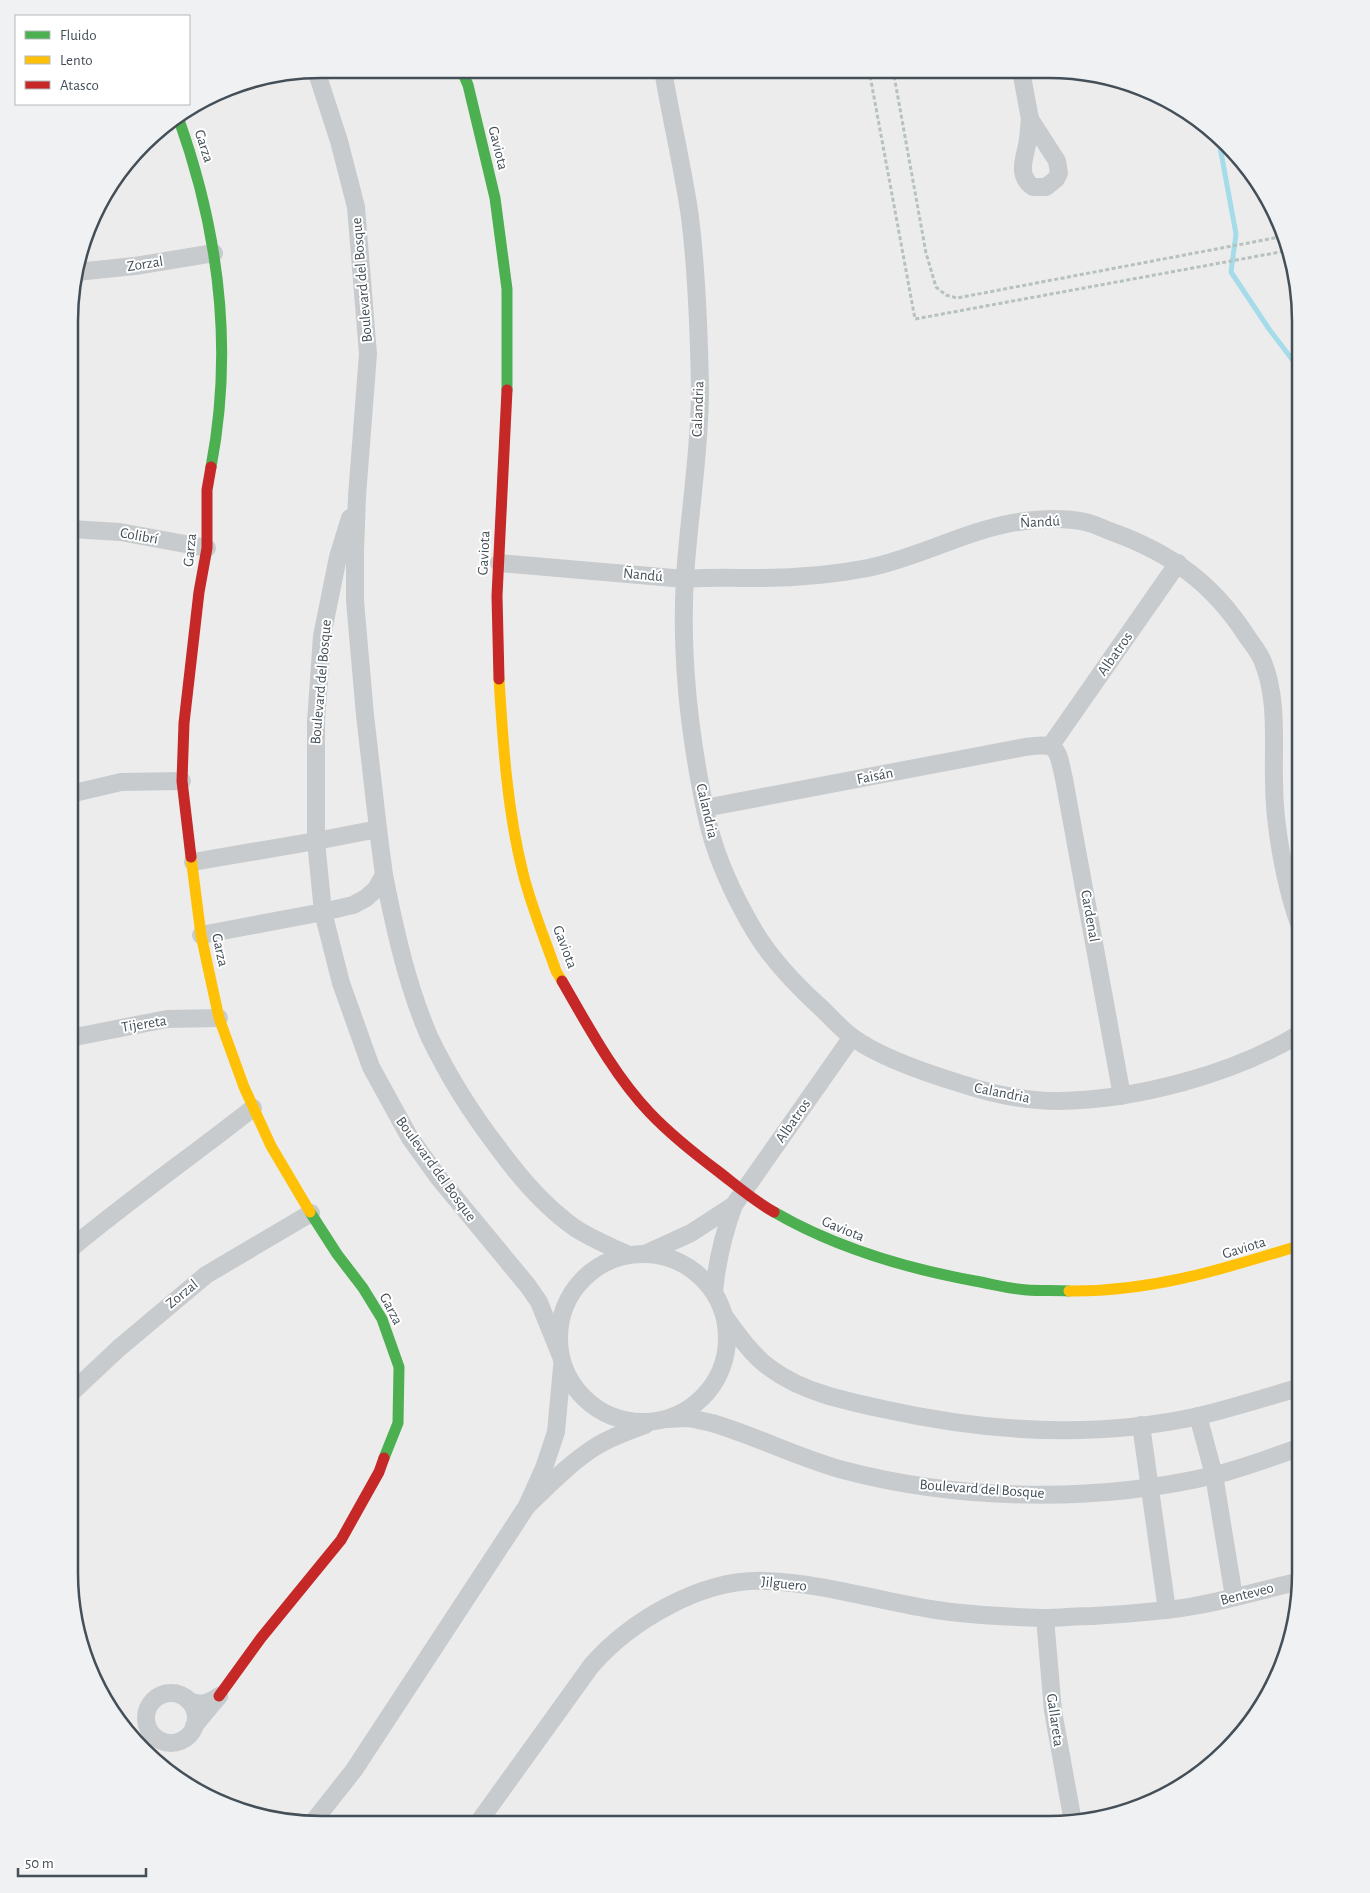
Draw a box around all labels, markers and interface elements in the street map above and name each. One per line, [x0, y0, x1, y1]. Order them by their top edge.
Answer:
legend [15, 15, 190, 105]
text: Fluido [60, 28, 97, 43]
text: Lento [60, 53, 93, 68]
text: Atasco [60, 78, 99, 93]
street label: Gaviota [485, 125, 511, 172]
street label: Garza [192, 128, 216, 164]
street label: Boulevard del Bosque [349, 217, 375, 343]
street label: Zorzal [126, 254, 164, 274]
street label: Calandria [690, 381, 706, 437]
street label: Ñandú [1020, 512, 1061, 531]
street label: Colibrí [119, 525, 159, 547]
street label: Gaviota [475, 530, 493, 576]
street label: Garza [181, 532, 199, 567]
street label: Ñandú [622, 565, 664, 584]
street label: Boulevard del Bosque [308, 619, 334, 745]
street label: Albatros [1095, 629, 1135, 679]
street label: Faisán [856, 765, 894, 787]
street label: Calandria [693, 782, 721, 840]
street label: Cardenal [1078, 889, 1102, 943]
street label: Gaviota [550, 923, 580, 971]
street label: Garza [209, 932, 231, 968]
street label: Tijereta [120, 1013, 168, 1035]
street label: Calandria [973, 1080, 1031, 1106]
street label: Albatros [773, 1096, 813, 1146]
street label: Boulevard del Bosque [393, 1114, 479, 1224]
street label: Gaviota [819, 1214, 867, 1244]
street label: Gaviota [1220, 1234, 1268, 1262]
street label: Zorzal [163, 1277, 201, 1311]
street label: Garza [377, 1291, 405, 1327]
street label: Boulevard del Bosque [919, 1477, 1045, 1501]
street label: Jilguero [760, 1574, 808, 1594]
street label: Benteveo [1219, 1580, 1275, 1608]
street label: Gallareta [1044, 1692, 1066, 1748]
scale bar [18, 1846, 145, 1878]
text: 50 m [25, 1856, 54, 1871]

